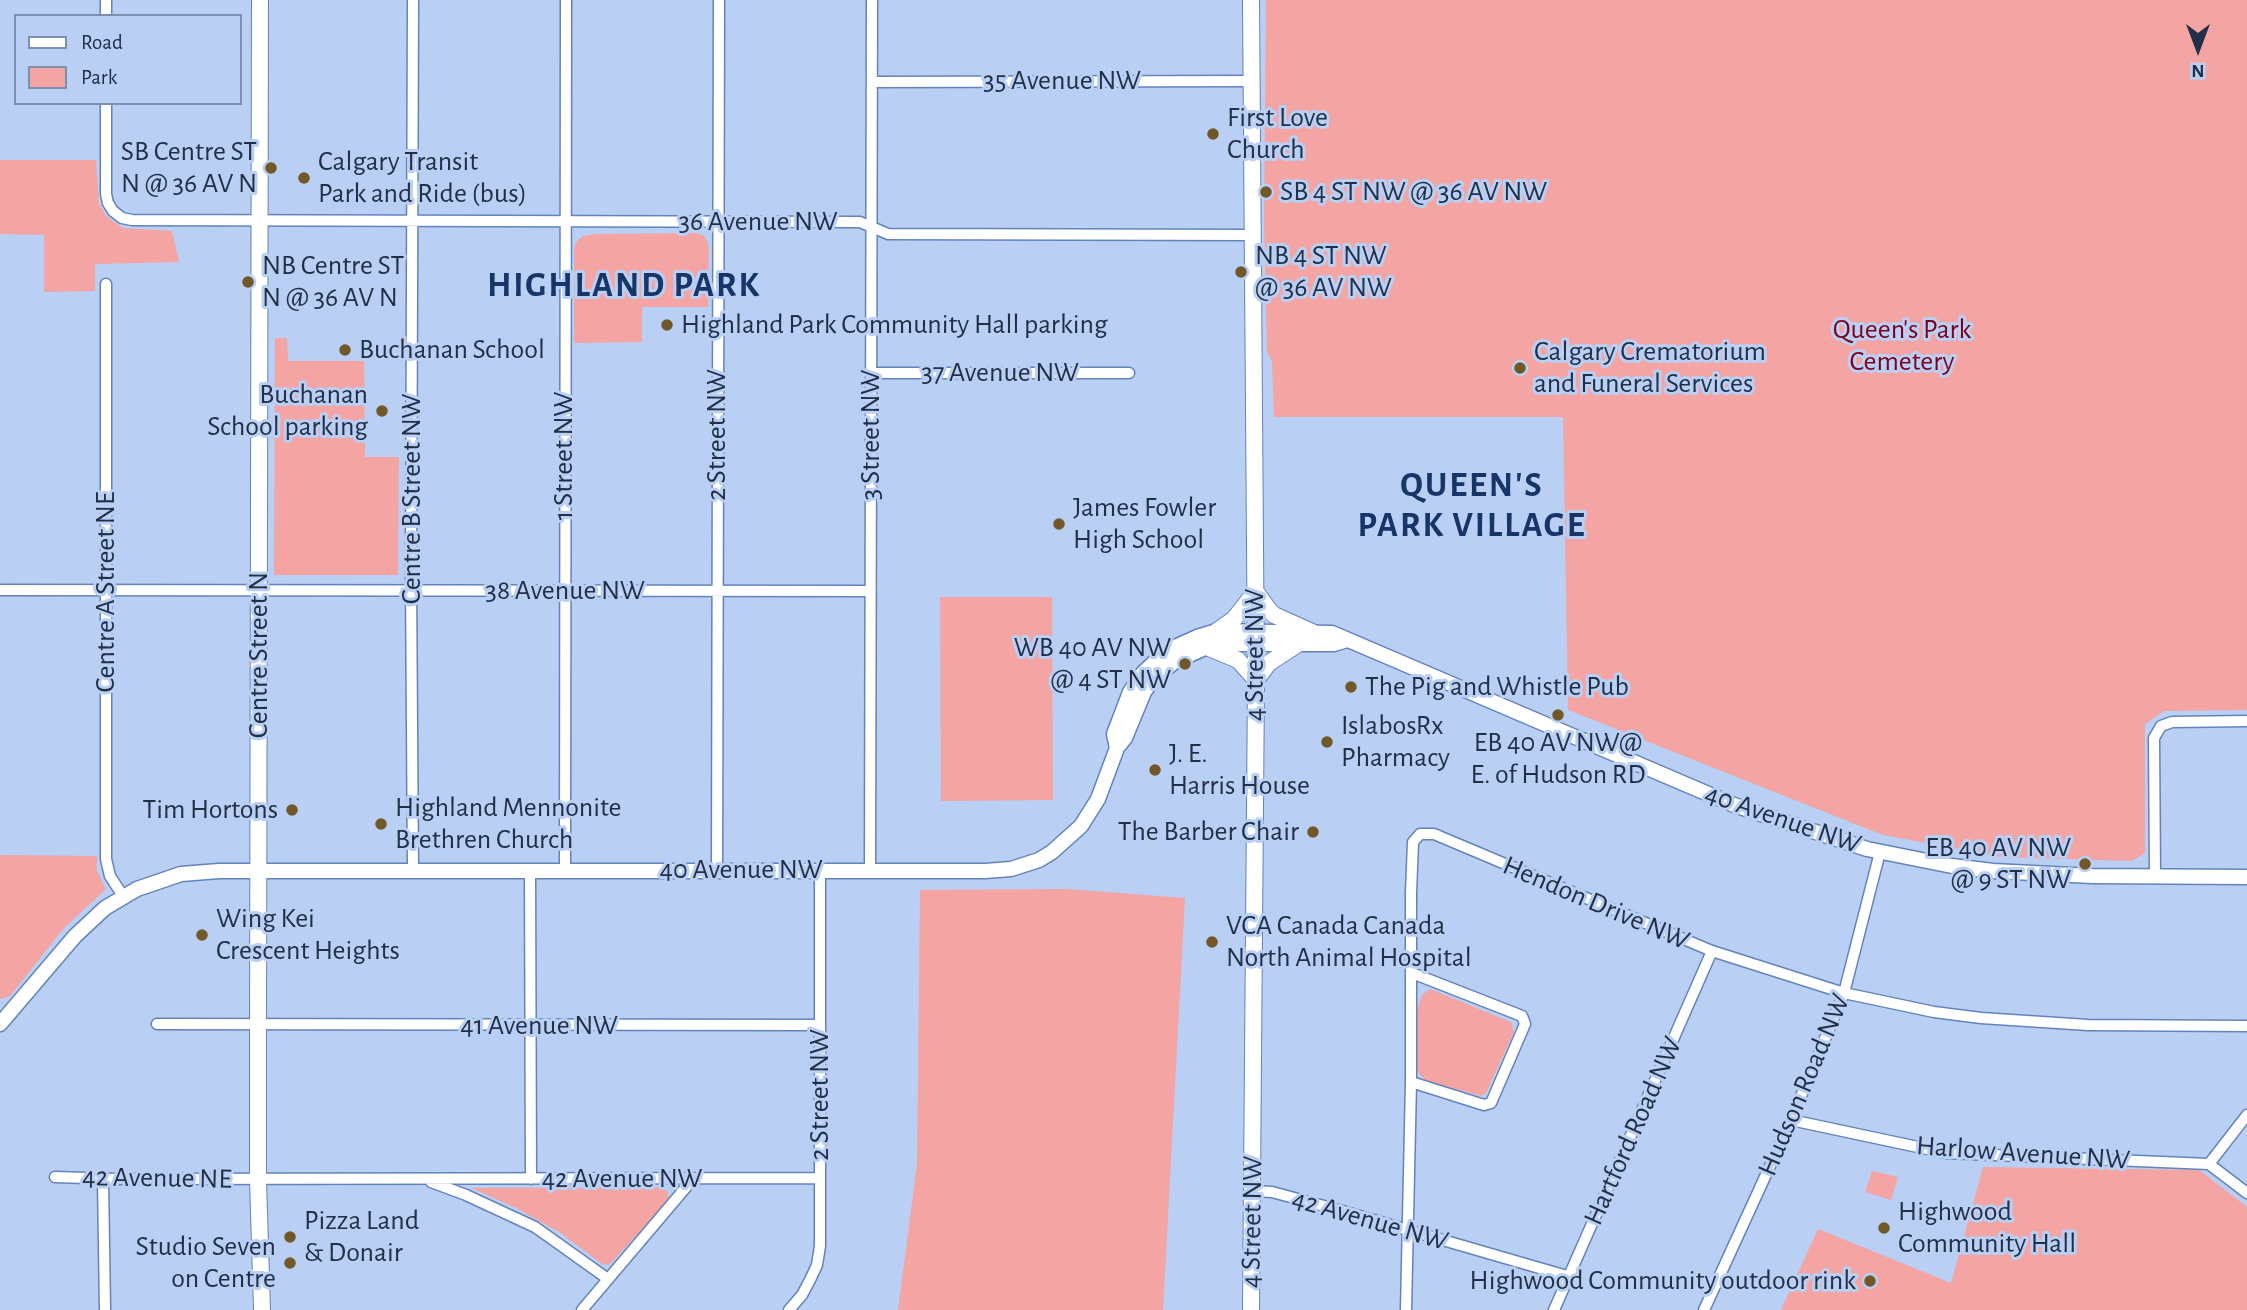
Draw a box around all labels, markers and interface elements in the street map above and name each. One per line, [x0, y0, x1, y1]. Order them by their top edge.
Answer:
legend [14, 14, 242, 105]
north arrow [2163, 14, 2233, 84]
text: Road [81, 32, 123, 53]
text: N [2191, 61, 2205, 80]
street label: 35 Avenue NW [983, 64, 1141, 98]
text: Park [81, 67, 117, 88]
place label: First Love Church [1227, 101, 1328, 167]
marker: First Love Church [1205, 126, 1221, 142]
place label: SB Centre ST N @ 36 AV N [121, 135, 257, 201]
place label: Calgary Transit Park and Ride (bus) [318, 145, 527, 211]
marker: SB Centre ST N @ 36 AV N [263, 160, 279, 176]
marker: Calgary Transit Park and Ride (bus) [296, 170, 312, 186]
place label: SB 4 ST NW @ 36 AV NW [1280, 175, 1547, 209]
marker: SB 4 ST NW @ 36 AV NW [1258, 184, 1274, 200]
street label: 36 Avenue NW [678, 205, 838, 239]
place label: NB 4 ST NW @ 36 AV NW [1255, 239, 1392, 305]
place label: NB Centre ST N @ 36 AV N [262, 249, 404, 315]
district label: HIGHLAND PARK [489, 264, 759, 306]
marker: NB 4 ST NW @ 36 AV NW [1233, 264, 1249, 280]
marker: NB Centre ST N @ 36 AV N [240, 274, 256, 290]
place label: Highland Park Community Hall parking [681, 308, 1108, 342]
park label: Queen's Park Cemetery [1833, 313, 1971, 379]
marker: Highland Park Community Hall parking [659, 317, 675, 333]
place label: Buchanan School [359, 333, 545, 367]
place label: Calgary Crematorium and Funeral Services [1534, 335, 1766, 401]
marker: Buchanan School [337, 342, 353, 358]
street label: 37 Avenue NW [921, 356, 1079, 390]
marker: Calgary Crematorium and Funeral Services [1512, 360, 1528, 376]
street label: 2 Street NW [700, 369, 734, 501]
street label: 3 Street NW [854, 370, 888, 500]
place label: Buchanan School parking [207, 378, 368, 444]
street label: 1 Street NW [547, 392, 581, 520]
street label: Centre B Street NW [395, 394, 429, 604]
marker: Buchanan School parking [374, 403, 390, 419]
district label: QUEEN'S PARK VILLAGE [1359, 464, 1585, 546]
place label: James Fowler High School [1073, 491, 1216, 557]
street label: Centre A Street NE [89, 492, 123, 692]
marker: James Fowler High School [1051, 516, 1067, 532]
street label: Centre Street N [242, 572, 276, 738]
street label: 38 Avenue NW [485, 574, 645, 608]
street label: 4 Street NW [1238, 589, 1272, 721]
place label: WB 40 AV NW @ 4 ST NW [1014, 631, 1171, 697]
marker: WB 40 AV NW @ 4 ST NW [1177, 656, 1193, 672]
place label: The Pig and Whistle Pub [1365, 670, 1629, 704]
marker: The Pig and Whistle Pub [1343, 679, 1359, 695]
marker: EB 40 AV NW@ E. of Hudson RD [1550, 707, 1566, 723]
place label: IslabosRx Pharmacy [1341, 709, 1450, 775]
place label: EB 40 AV NW@ E. of Hudson RD [1471, 726, 1645, 792]
marker: IslabosRx Pharmacy [1319, 734, 1335, 750]
place label: J. E. Harris House [1169, 737, 1310, 803]
marker: J. E. Harris House [1147, 762, 1163, 778]
street label: 40 Avenue NW [1701, 777, 1865, 861]
place label: Highland Mennonite Brethren Church [395, 791, 621, 857]
place label: Tim Hortons [143, 793, 278, 827]
marker: Tim Hortons [284, 802, 300, 818]
place label: The Barber Chair [1118, 815, 1299, 849]
marker: Highland Mennonite Brethren Church [373, 816, 389, 832]
marker: The Barber Chair [1305, 824, 1321, 840]
place label: EB 40 AV NW @ 9 ST NW [1925, 831, 2071, 897]
street label: Hendon Drive NW [1498, 849, 1694, 957]
street label: 40 Avenue NW [660, 853, 822, 887]
marker: EB 40 AV NW @ 9 ST NW [2077, 856, 2093, 872]
place label: Wing Kei Crescent Heights [216, 902, 400, 968]
place label: VCA Canada Canada North Animal Hospital [1226, 909, 1472, 975]
marker: Wing Kei Crescent Heights [194, 927, 210, 943]
marker: VCA Canada Canada North Animal Hospital [1204, 934, 1220, 950]
street label: Hudson Road NW [1751, 989, 1857, 1181]
street label: 41 Avenue NW [460, 1009, 618, 1043]
street label: 2 Street NW [803, 1029, 837, 1161]
street label: Hartford Road NW [1576, 1032, 1690, 1230]
street label: Harlow Avenue NW [1915, 1129, 2131, 1177]
street label: 4 Street NW [1234, 1156, 1270, 1288]
street label: 42 Avenue NE [82, 1160, 232, 1196]
street label: 42 Avenue NW [542, 1162, 702, 1196]
street label: 42 Avenue NW [1288, 1182, 1452, 1258]
place label: Highwood Community Hall [1898, 1195, 2076, 1261]
place label: Pizza Land & Donair [304, 1204, 419, 1270]
marker: Highwood Community Hall [1876, 1220, 1892, 1236]
marker: Pizza Land & Donair [282, 1229, 298, 1245]
place label: Studio Seven on Centre [136, 1230, 276, 1296]
marker: Studio Seven on Centre [282, 1255, 298, 1271]
place label: Highwood Community outdoor rink [1470, 1264, 1856, 1298]
marker: Highwood Community outdoor rink [1862, 1273, 1878, 1289]

